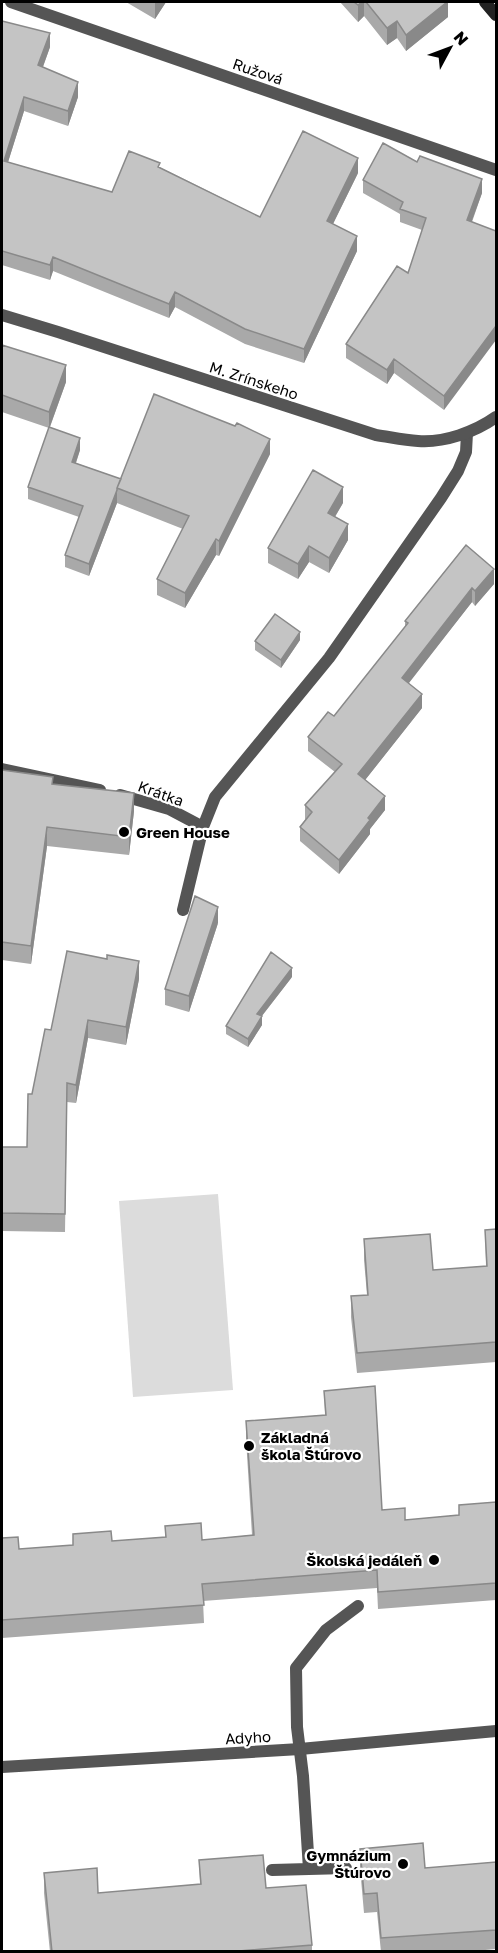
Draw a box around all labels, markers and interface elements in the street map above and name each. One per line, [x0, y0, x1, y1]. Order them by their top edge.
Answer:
north arrow [420, 18, 480, 78]
text: N [450, 27, 473, 49]
street label: Ružová [231, 54, 285, 88]
street label: M. Zrínskeho [207, 357, 301, 403]
street label: Krátka [136, 776, 186, 810]
place label: Green House [136, 823, 230, 841]
marker: Green House [117, 825, 131, 839]
place label: Základná škola Štúrovo [261, 1428, 361, 1463]
marker: Základná škola Štúrovo [242, 1439, 256, 1453]
place label: Školská jedáleň [306, 1551, 422, 1569]
marker: Školská jedáleň [427, 1553, 441, 1567]
street label: Adyho [225, 1727, 271, 1747]
place label: Gymnázium Štúrovo [306, 1846, 391, 1881]
marker: Gymnázium Štúrovo [396, 1857, 410, 1871]

